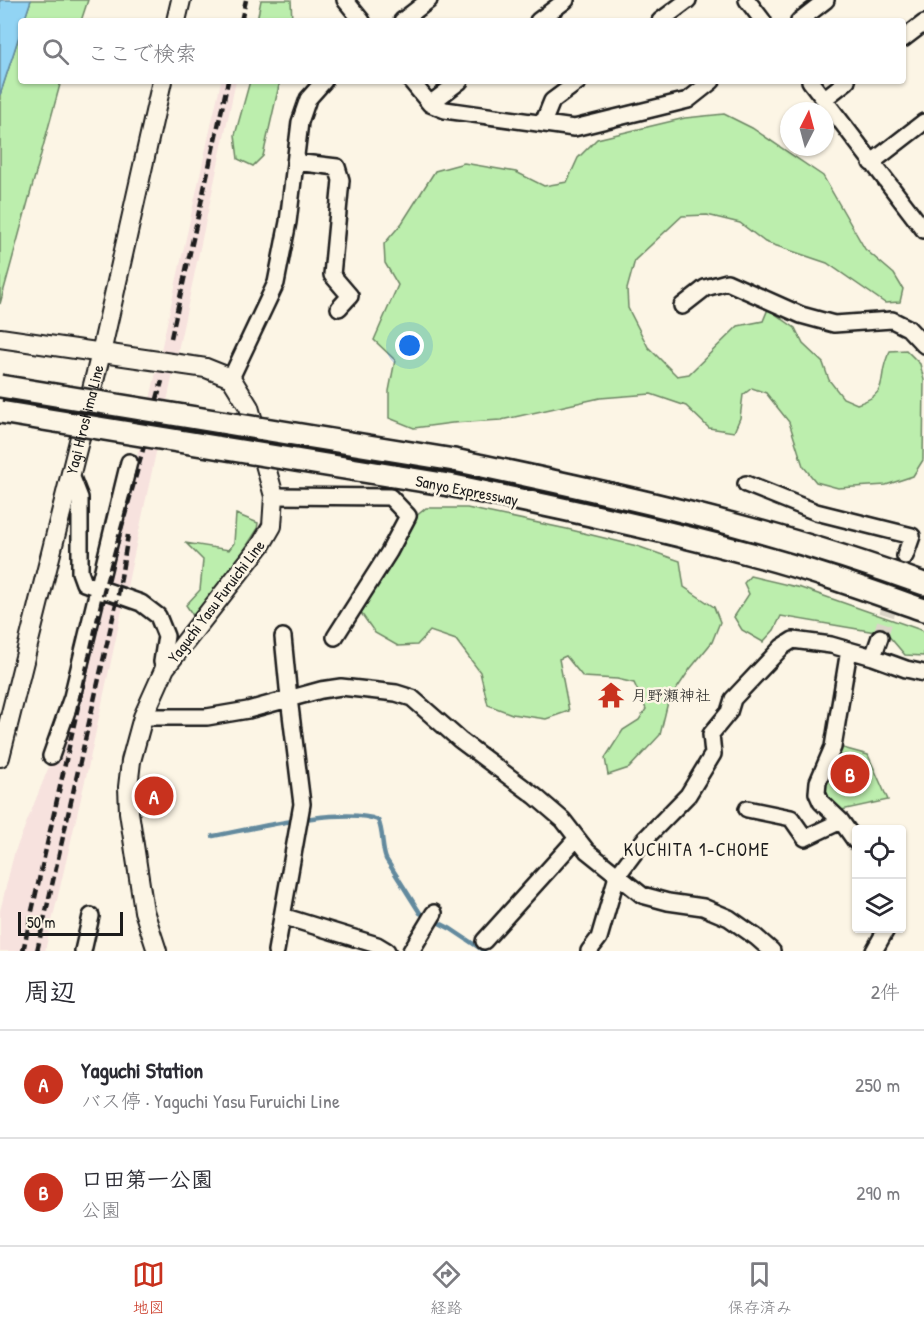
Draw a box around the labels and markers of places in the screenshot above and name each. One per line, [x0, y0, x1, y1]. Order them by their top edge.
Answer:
temple icon: 月野瀬神社 [596, 680, 626, 710]
place label: 月野瀬神社 [631, 684, 711, 706]
pin: B [830, 752, 870, 796]
pin: A [134, 774, 174, 818]

